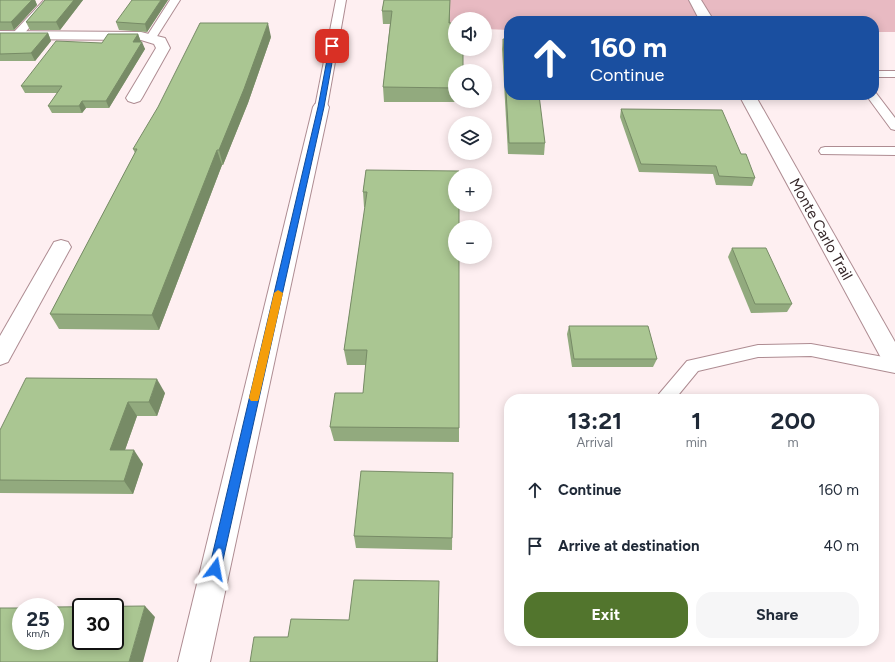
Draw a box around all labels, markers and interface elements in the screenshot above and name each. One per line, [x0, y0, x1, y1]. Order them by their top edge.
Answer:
map controls [448, 12, 492, 264]
button: sound [448, 12, 492, 56]
pin [315, 29, 349, 63]
text: 160 m [590, 30, 667, 64]
icon: ahead [524, 32, 576, 84]
icon: arrive [321, 35, 343, 57]
button: search [448, 64, 492, 108]
text: Continue [590, 64, 664, 86]
button: layers [448, 116, 492, 160]
button: + [448, 168, 492, 212]
street label: Monte Carlo Trail [786, 175, 856, 283]
button: − [448, 220, 492, 264]
text: 13:21 [567, 406, 622, 435]
text: 1 [691, 406, 701, 435]
text: 200 [770, 406, 815, 435]
text: Arrival [576, 435, 613, 450]
text: min [686, 435, 707, 450]
text: m [787, 435, 799, 450]
icon: ahead [524, 479, 546, 501]
text: Continue [558, 481, 621, 499]
text: 160 m [818, 481, 859, 499]
icon: arrive [524, 535, 546, 557]
text: Arrive at destination [558, 537, 699, 555]
text: 40 m [824, 537, 859, 555]
position arrow [194, 548, 236, 590]
button: Exit [524, 592, 688, 638]
button: Share [696, 592, 859, 638]
speed limit sign: 30 [72, 598, 124, 650]
text: 25 [26, 607, 50, 631]
text: km/h [27, 627, 49, 640]

